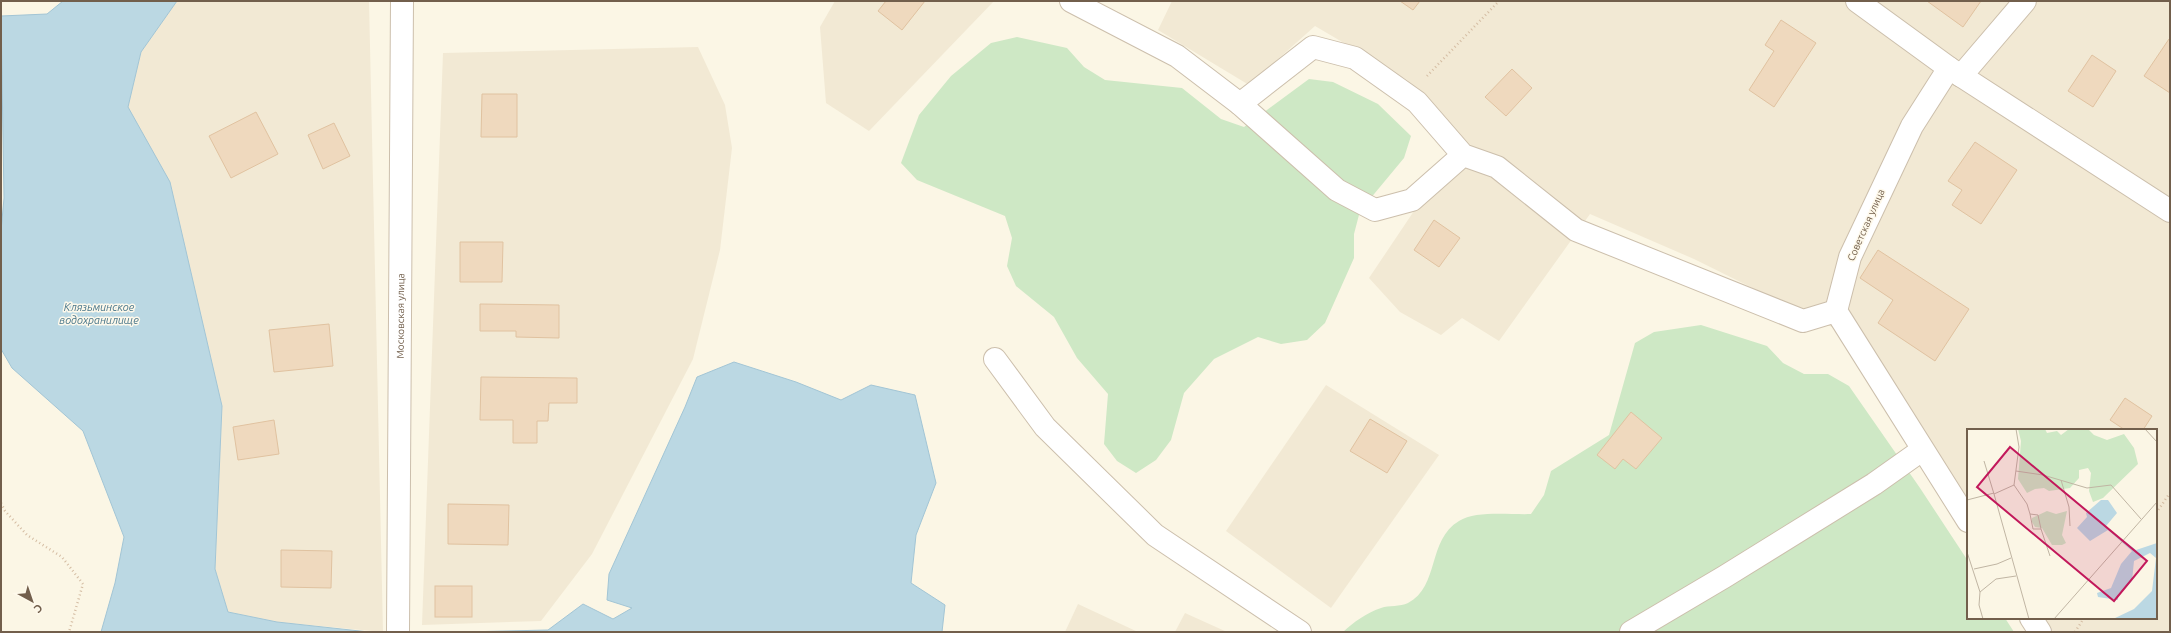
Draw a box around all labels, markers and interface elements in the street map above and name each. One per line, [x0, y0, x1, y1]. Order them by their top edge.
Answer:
street label: Советская улица [1845, 187, 1887, 263]
street label: Московская улица [394, 273, 406, 359]
water label: Клязьминское водохранилище [59, 301, 139, 326]
inset map [1967, 429, 2157, 619]
north arrow [12, 581, 52, 621]
text: С [32, 602, 45, 616]

